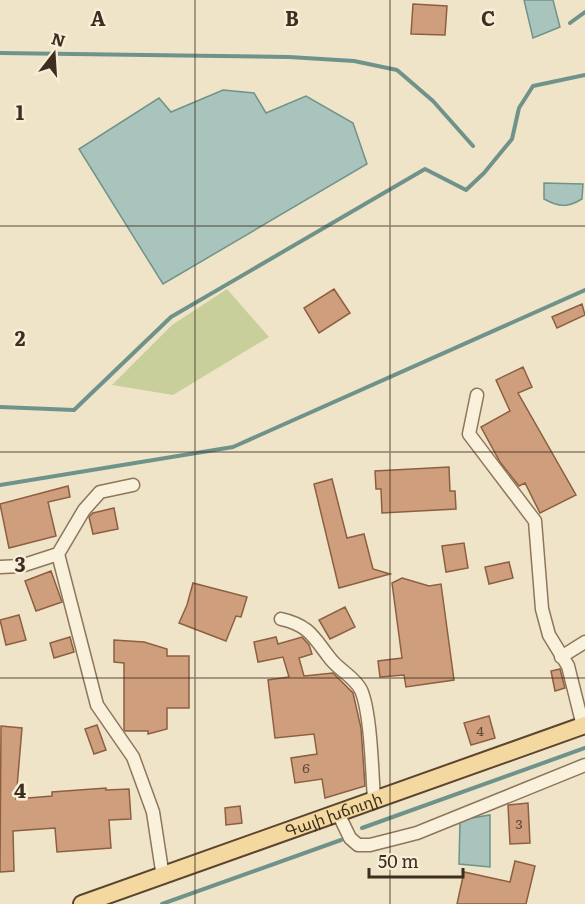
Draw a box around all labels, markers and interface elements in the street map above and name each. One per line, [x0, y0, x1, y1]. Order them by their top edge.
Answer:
text: A [90, 2, 106, 32]
text: B [285, 2, 299, 32]
text: C [481, 2, 495, 32]
north arrow [24, 24, 84, 84]
text: N [49, 25, 69, 52]
text: 1 [16, 96, 24, 126]
text: 2 [15, 322, 26, 352]
text: 3 [14, 548, 26, 578]
house number: 4 [476, 720, 484, 740]
house number: 6 [302, 757, 310, 777]
text: 4 [14, 774, 26, 804]
street label: Գայի խճուղի [281, 785, 385, 842]
house number: 3 [515, 813, 523, 833]
scale bar [369, 841, 464, 879]
text: 50 m [378, 847, 419, 874]

